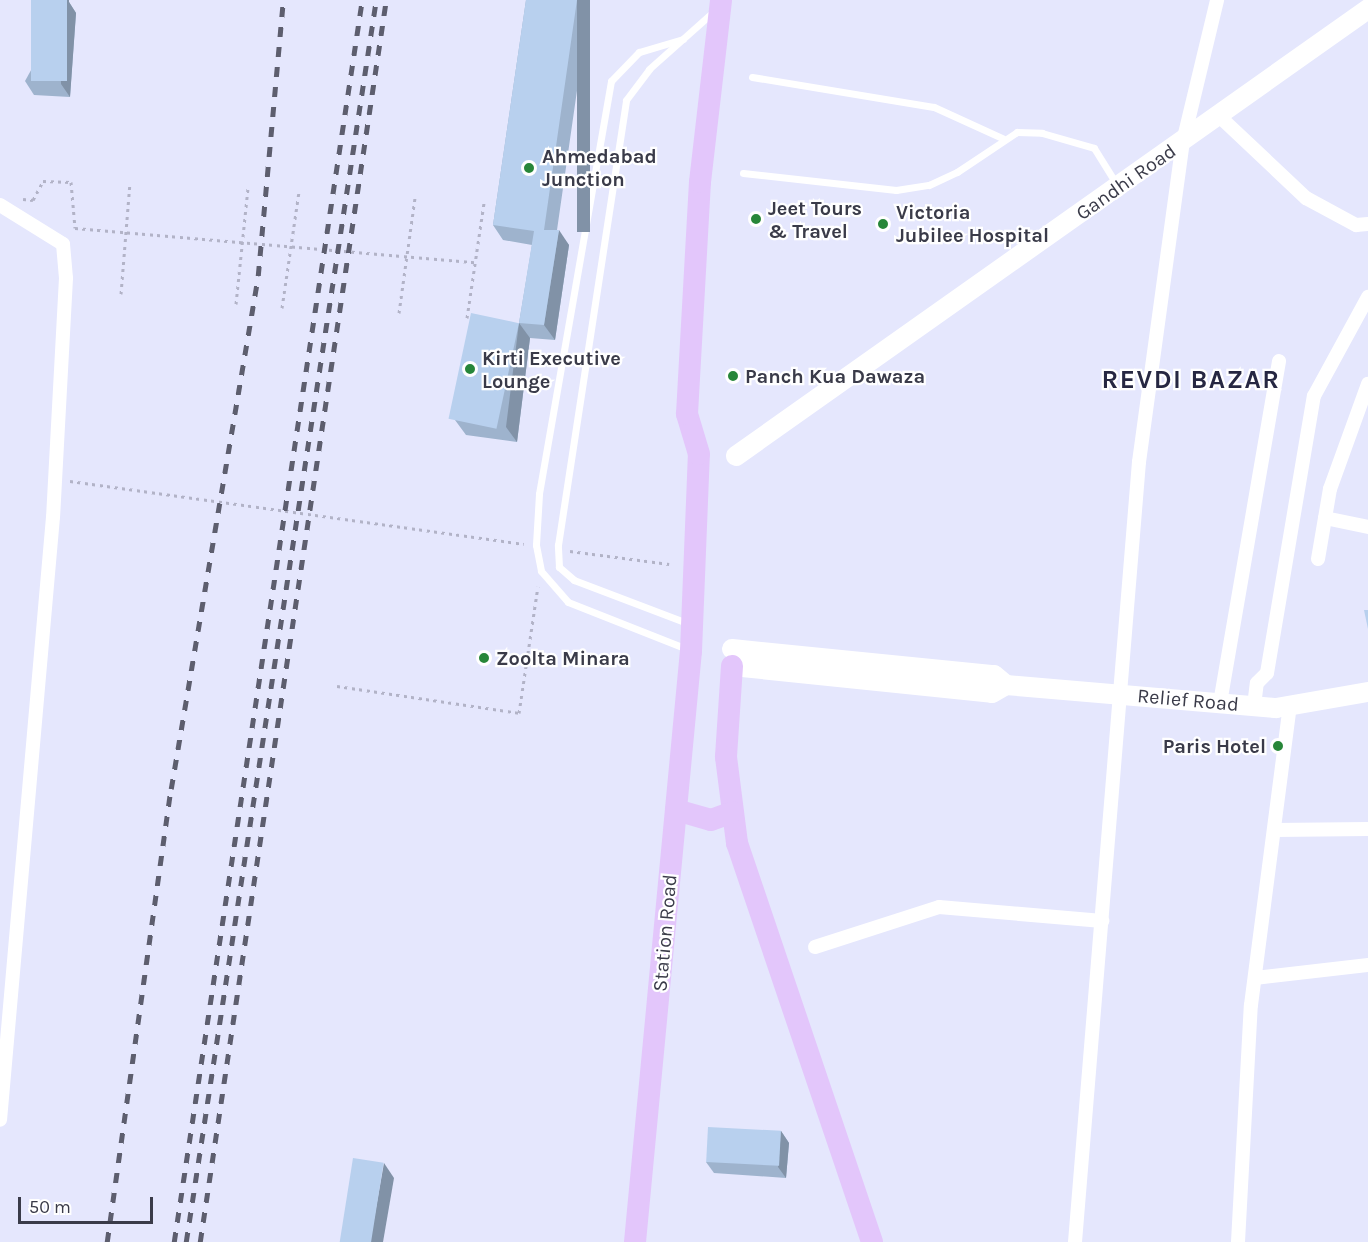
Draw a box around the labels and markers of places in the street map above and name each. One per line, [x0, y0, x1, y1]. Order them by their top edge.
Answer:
place label: Ahmedabad Junction [542, 144, 657, 191]
marker: Ahmedabad Junction [520, 159, 538, 177]
place label: Jeet Tours & Travel [768, 196, 862, 243]
place label: Victoria Jubilee Hospital [896, 201, 1049, 248]
marker: Jeet Tours & Travel [749, 212, 763, 226]
marker: Victoria Jubilee Hospital [874, 215, 892, 233]
place label: Kirti Executive Lounge [482, 346, 621, 393]
marker: Kirti Executive Lounge [463, 362, 477, 376]
place label: Panch Kua Dawaza [745, 364, 925, 388]
marker: Panch Kua Dawaza [726, 369, 740, 383]
place label: Zoolta Minara [496, 646, 630, 670]
marker: Zoolta Minara [477, 651, 491, 665]
place label: Paris Hotel [1163, 734, 1266, 758]
marker: Paris Hotel [1271, 739, 1285, 753]

